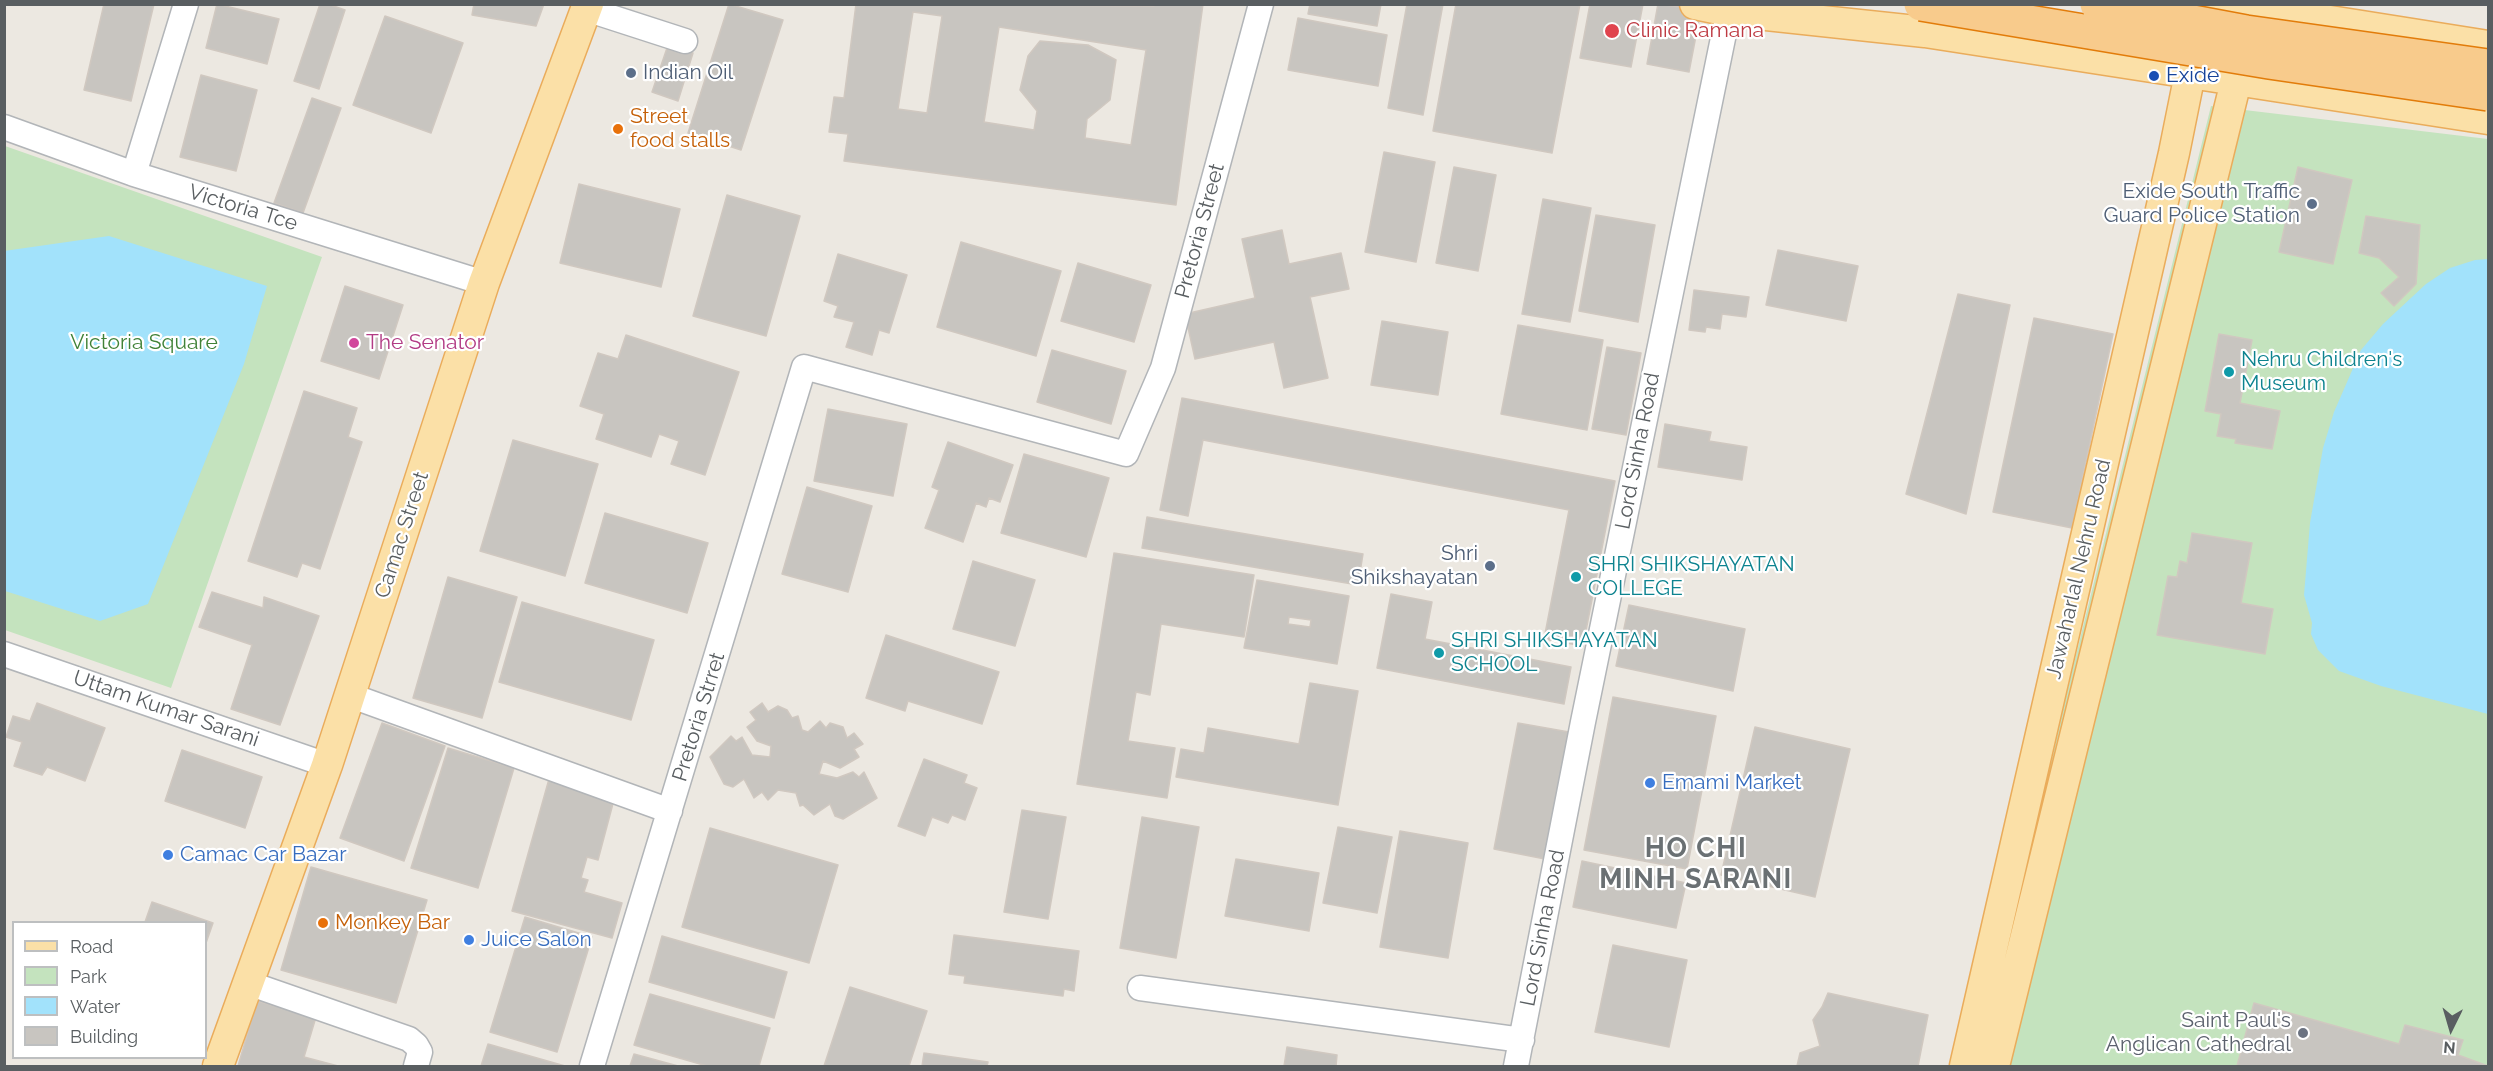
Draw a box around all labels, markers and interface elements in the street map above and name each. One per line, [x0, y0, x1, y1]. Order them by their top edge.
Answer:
place label: Clinic Ramana [1626, 18, 1764, 44]
marker: Clinic Ramana [1603, 22, 1621, 40]
place label: Indian Oil [643, 60, 733, 86]
place label: Exide [2166, 63, 2219, 89]
marker: Indian Oil [624, 66, 638, 80]
marker: Exide [2147, 69, 2161, 83]
place label: Street food stalls [630, 104, 730, 154]
marker: Street food stalls [611, 122, 625, 136]
street label: Pretoria Street [1170, 161, 1230, 301]
street label: Victoria Tce [185, 179, 301, 237]
place label: Exide South Traffic Guard Police Station [2103, 179, 2300, 229]
marker: Exide South Traffic Guard Police Station [2305, 197, 2319, 211]
park label: Victoria Square [70, 330, 218, 356]
place label: The Senator [366, 330, 484, 356]
marker: The Senator [347, 336, 361, 350]
place label: Nehru Children's Museum [2241, 347, 2402, 397]
marker: Nehru Children's Museum [2222, 365, 2236, 379]
street label: Lord Sinha Road [1610, 371, 1666, 531]
street label: Jawaharlal Nehru Road [2041, 457, 2117, 681]
street label: Camac Street [370, 468, 434, 602]
place label: Shri Shikshayatan [1351, 541, 1478, 591]
place label: SHRI SHIKSHAYATAN COLLEGE [1588, 552, 1795, 602]
marker: Shri Shikshayatan [1483, 559, 1497, 573]
marker: SHRI SHIKSHAYATAN COLLEGE [1569, 570, 1583, 584]
place label: SHRI SHIKSHAYATAN SCHOOL [1451, 628, 1658, 678]
marker: SHRI SHIKSHAYATAN SCHOOL [1432, 646, 1446, 660]
street label: Pretoria Strret [667, 649, 731, 785]
street label: Uttam Kumar Sarani [70, 665, 262, 753]
place label: Emami Market [1662, 770, 1802, 796]
marker: Emami Market [1643, 776, 1657, 790]
district label: HO CHI MINH SARANI [1599, 833, 1793, 896]
place label: Camac Car Bazar [180, 842, 347, 868]
marker: Camac Car Bazar [161, 848, 175, 862]
street label: Lord Sinha Road [1515, 848, 1571, 1008]
place label: Monkey Bar [335, 910, 450, 936]
marker: Monkey Bar [316, 916, 330, 930]
legend [12, 921, 207, 1059]
place label: Juice Salon [481, 927, 592, 953]
marker: Juice Salon [462, 933, 476, 947]
text: Road [70, 936, 113, 957]
text: Park [70, 966, 107, 987]
text: Water [70, 996, 120, 1017]
north arrow [2421, 999, 2481, 1059]
place label: Saint Paul's Anglican Cathedral [2106, 1008, 2291, 1058]
text: Building [70, 1026, 138, 1047]
marker: Saint Paul's Anglican Cathedral [2296, 1026, 2310, 1040]
text: N [2442, 1037, 2456, 1057]

